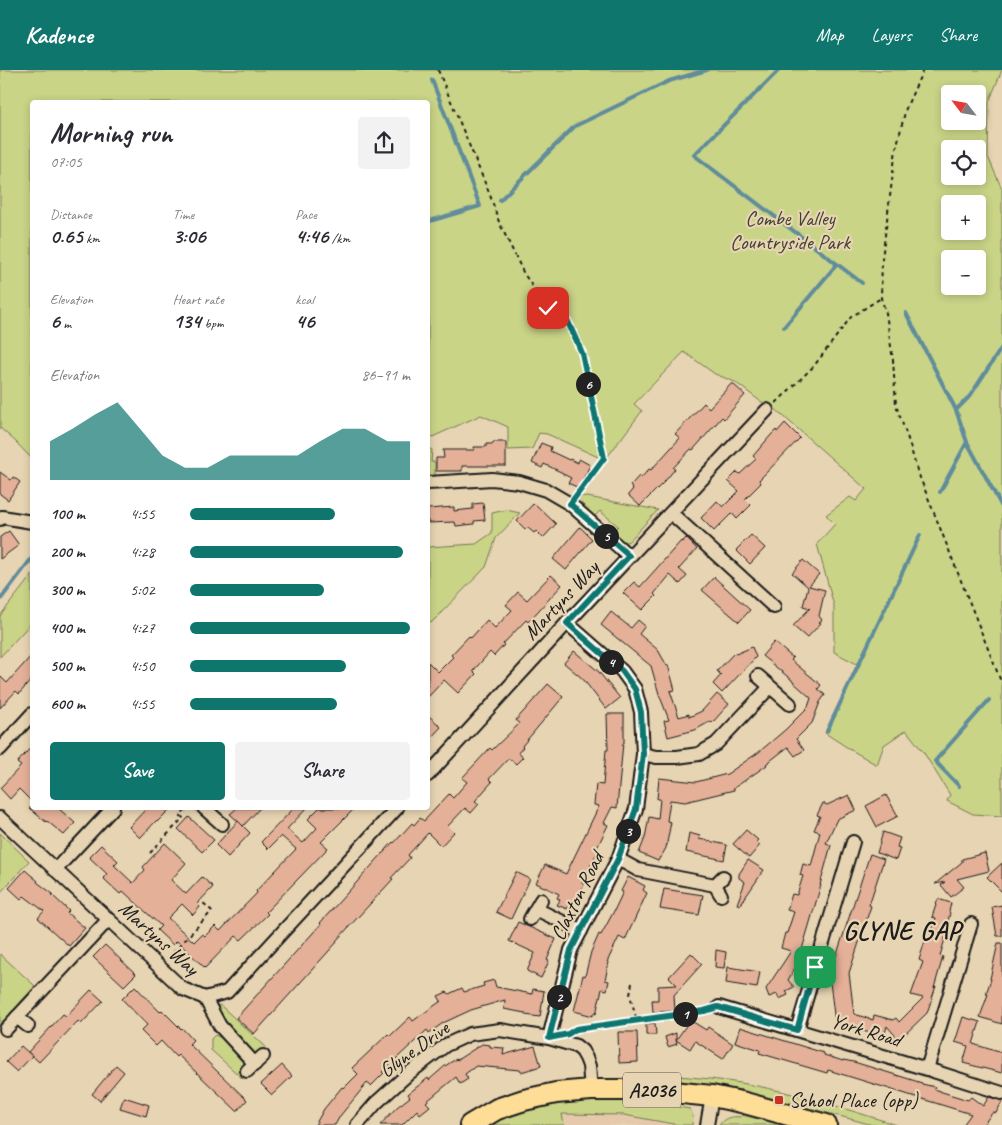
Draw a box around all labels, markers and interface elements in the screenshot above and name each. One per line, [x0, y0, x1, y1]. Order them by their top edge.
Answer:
text: Kadence [25, 20, 93, 50]
text: Map [816, 24, 844, 46]
text: Layers [872, 24, 911, 46]
text: Share [939, 24, 977, 46]
north arrow [941, 85, 986, 130]
map controls [941, 85, 986, 295]
text: Morning run [50, 115, 172, 150]
button: share [358, 117, 410, 169]
button: locate [941, 140, 986, 185]
text: 07:05 [50, 152, 82, 172]
button: + [941, 195, 986, 240]
park label: Combe Valley Countryside Park [730, 205, 851, 255]
text: Distance [50, 206, 92, 223]
text: Time [173, 206, 194, 223]
text: Pace [295, 206, 317, 223]
text: 0.65 [50, 223, 83, 249]
text: 3:06 [173, 223, 206, 249]
text: 4:46 [295, 223, 328, 249]
text: km [83, 230, 100, 247]
text: /km [328, 230, 350, 247]
button: − [941, 250, 986, 295]
pin [527, 287, 569, 329]
text: Elevation [50, 291, 93, 308]
text: Heart rate [173, 291, 224, 308]
text: kcal [295, 291, 314, 308]
icon: check [534, 294, 562, 322]
text: 6 [50, 308, 60, 334]
text: 134 [173, 308, 201, 334]
text: 46 [295, 308, 315, 334]
text: m [60, 315, 71, 332]
text: bpm [201, 315, 224, 332]
text: Elevation [50, 365, 99, 385]
text: 86–91 m [361, 365, 410, 385]
pin: 6 [576, 372, 600, 396]
text: 6 [585, 376, 592, 393]
text: 100 m [50, 504, 85, 524]
text: 4:55 [130, 504, 155, 524]
pin: 5 [594, 524, 618, 548]
text: 5 [603, 528, 610, 545]
text: 200 m [50, 542, 85, 562]
text: 4:28 [130, 542, 155, 562]
street label: Martyns Way [518, 554, 606, 645]
text: 300 m [50, 580, 85, 600]
text: 5:02 [130, 580, 155, 600]
text: 400 m [50, 618, 85, 638]
text: 4:27 [130, 618, 155, 638]
pin: 4 [598, 650, 624, 674]
text: 4 [608, 654, 615, 671]
text: 500 m [50, 656, 84, 676]
text: 4:50 [130, 656, 155, 676]
text: 600 m [50, 694, 85, 714]
text: 4:55 [130, 694, 155, 714]
button: Save [50, 742, 225, 800]
button: Share [235, 742, 410, 800]
pin: 3 [616, 818, 640, 844]
text: 3 [625, 823, 632, 840]
street label: Claxton Road [545, 844, 611, 944]
street label: Martyns Way [113, 895, 206, 982]
district label: GLYNE GAP [843, 914, 965, 947]
pin [794, 946, 836, 988]
icon: arrive [801, 953, 829, 981]
pin: 2 [546, 984, 572, 1010]
text: 2 [556, 989, 563, 1006]
pin: 1 [672, 1002, 698, 1026]
text: 1 [682, 1006, 689, 1023]
street label: York Road [828, 1007, 907, 1054]
street label: Glyne Drive [374, 1014, 455, 1083]
road number: A2036 [623, 1072, 681, 1108]
place label: School Place (opp) [789, 1087, 919, 1113]
marker: School Place (opp) [773, 1094, 785, 1106]

